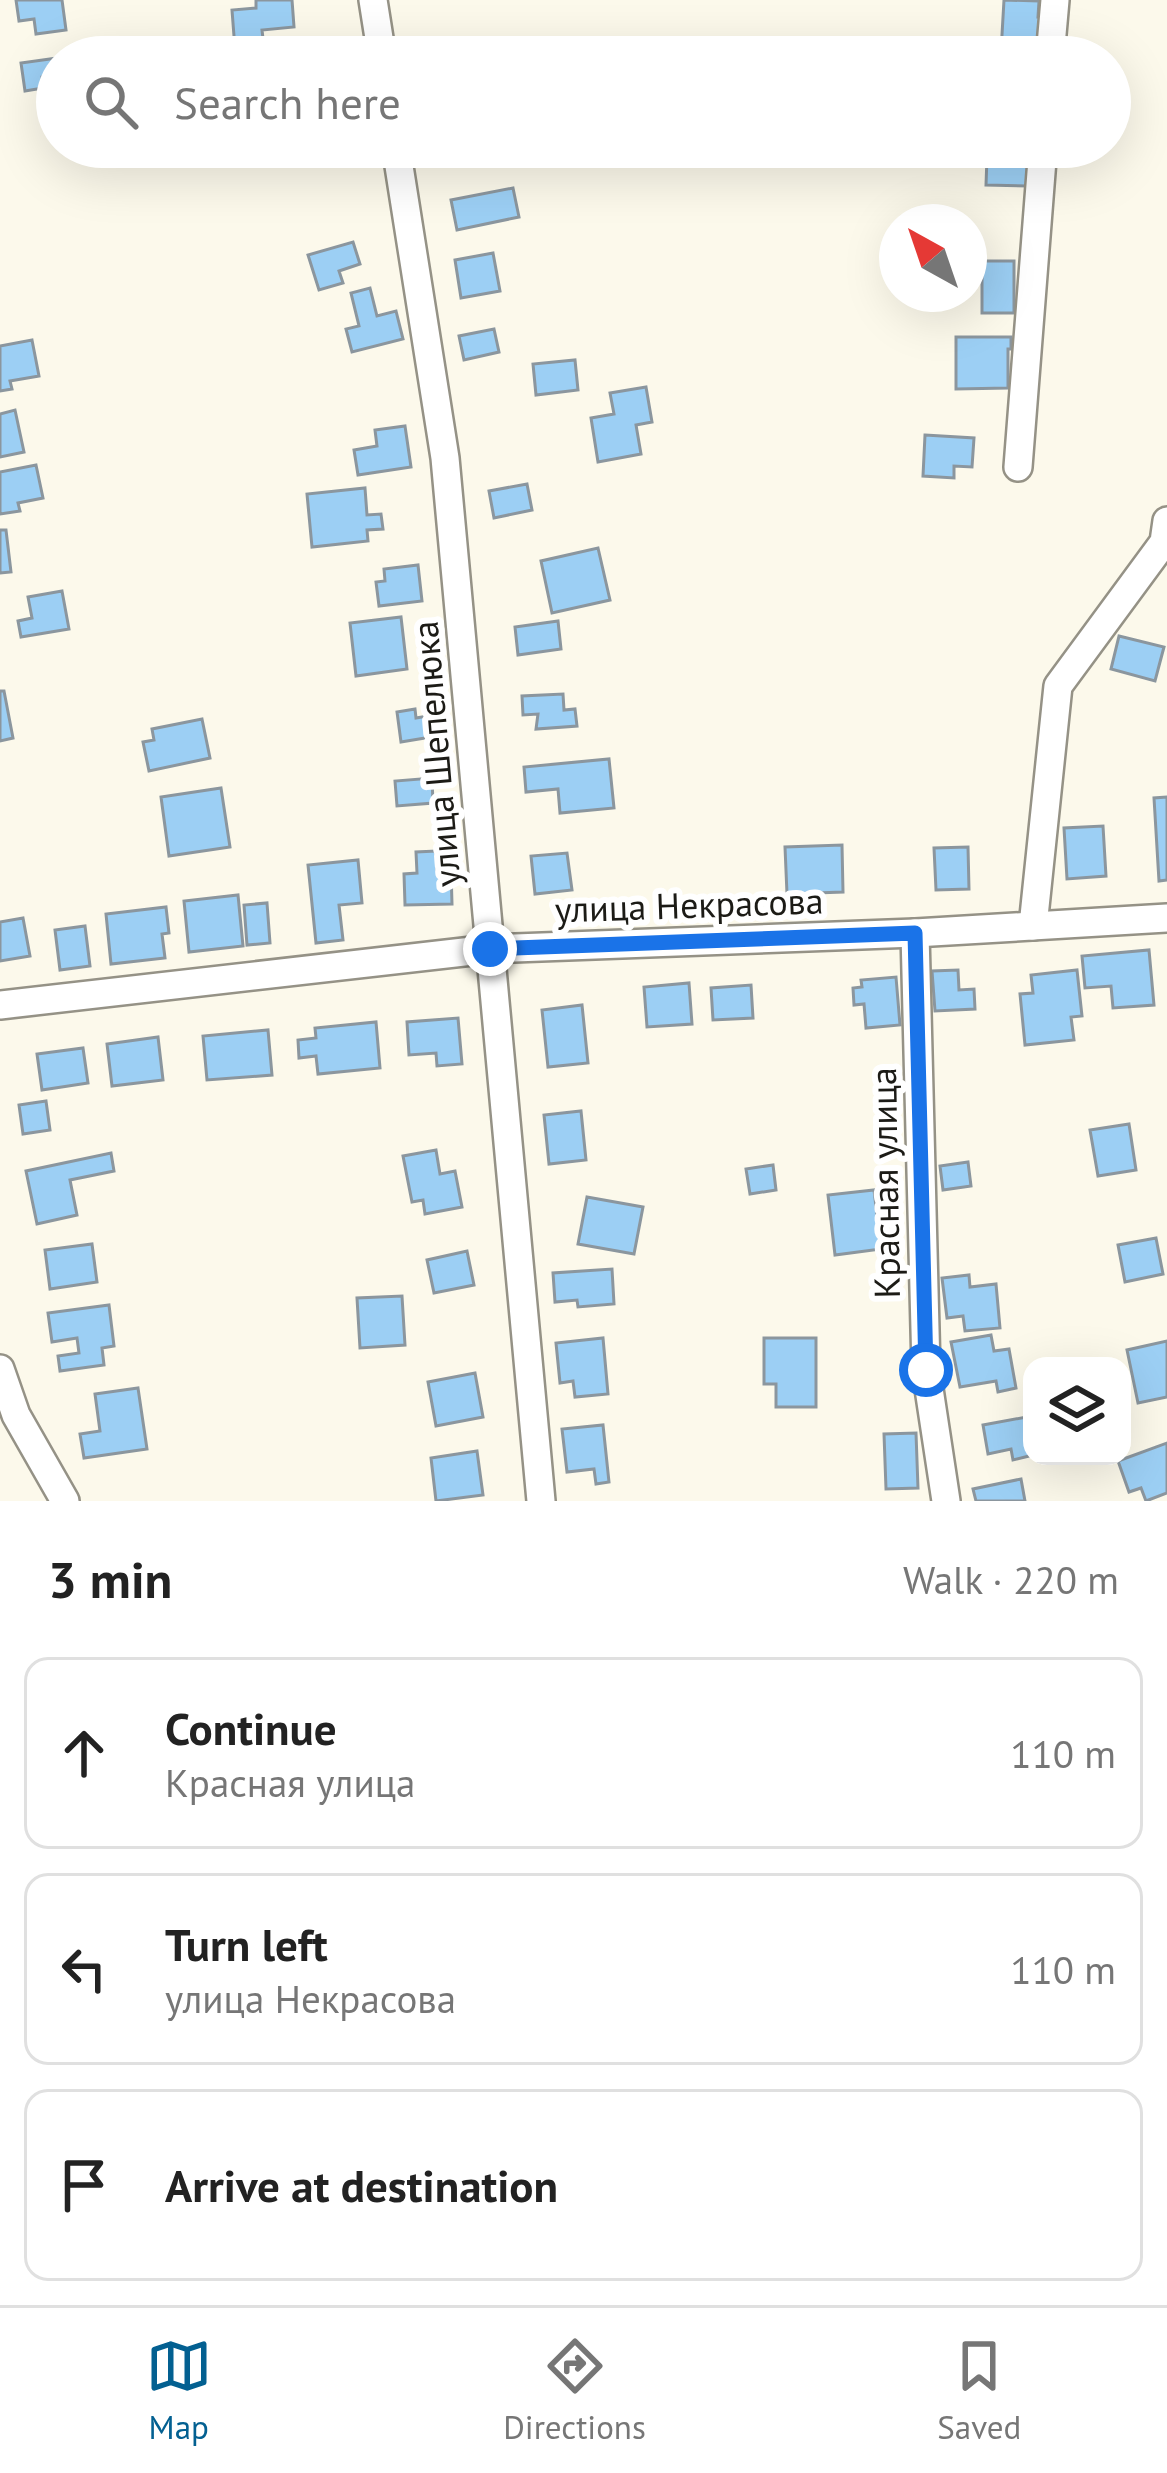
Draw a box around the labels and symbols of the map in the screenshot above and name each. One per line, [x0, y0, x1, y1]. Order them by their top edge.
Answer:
north arrow [879, 204, 987, 312]
street label: улица Шепелюка [400, 619, 471, 889]
street label: улица Некрасова [554, 876, 824, 933]
route end [463, 922, 517, 976]
street label: Красная улица [859, 1067, 910, 1299]
route start [899, 1343, 953, 1397]

